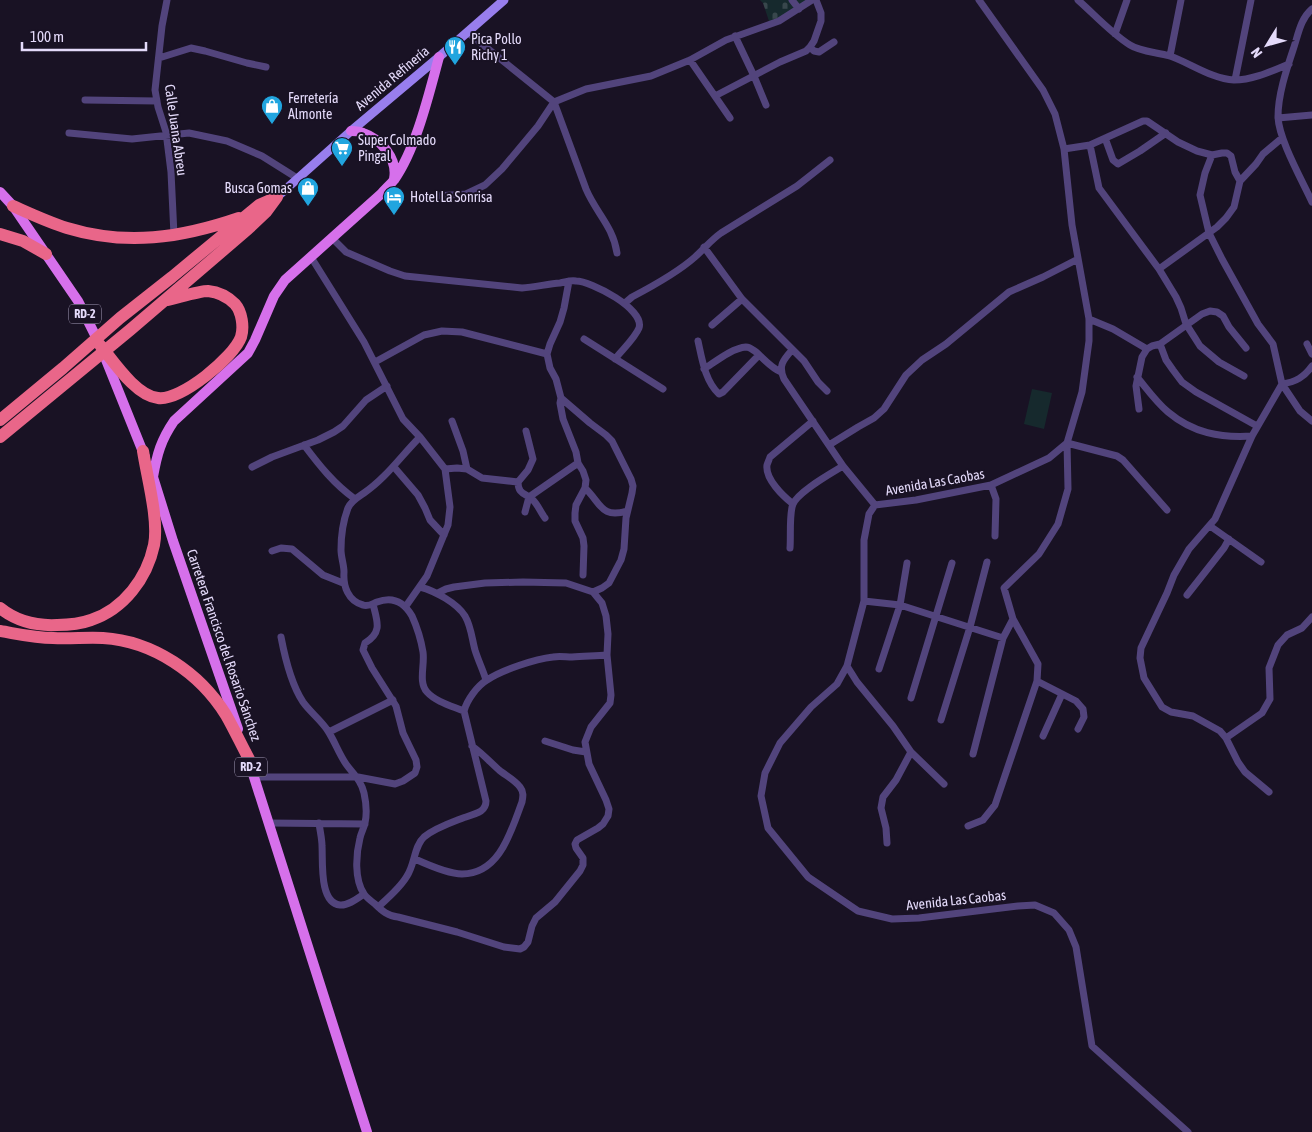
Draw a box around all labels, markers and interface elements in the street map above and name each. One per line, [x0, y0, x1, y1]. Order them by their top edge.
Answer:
scale bar [22, 20, 146, 52]
north arrow [1242, 20, 1292, 70]
text: 100 m [30, 28, 64, 45]
place label: Pica Pollo Richy 1 [471, 31, 522, 63]
restaurant icon: Pica Pollo Richy 1 [443, 35, 467, 66]
street label: Avenida Refinería [352, 43, 432, 113]
text: N [1248, 45, 1265, 61]
street label: Calle Juana Abreu [162, 83, 190, 177]
place label: Ferretería Almonte [288, 90, 338, 122]
shop icon: Ferretería Almonte [260, 94, 284, 125]
place label: Super Colmado Pingal [358, 132, 436, 164]
supermarket icon: Super Colmado Pingal [330, 136, 354, 167]
shop icon: Busca Gomas [296, 176, 320, 207]
place label: Busca Gomas [225, 180, 292, 196]
hotel icon: Hotel La Sonrisa [382, 185, 406, 216]
place label: Hotel La Sonrisa [410, 189, 493, 205]
road number: RD-2 [69, 304, 101, 324]
street label: Avenida Las Caobas [884, 465, 986, 499]
street label: Carretera Francisco del Rosario Sánchez [184, 547, 264, 743]
road number: RD-2 [235, 758, 267, 776]
street label: Avenida Las Caobas [905, 887, 1007, 913]

